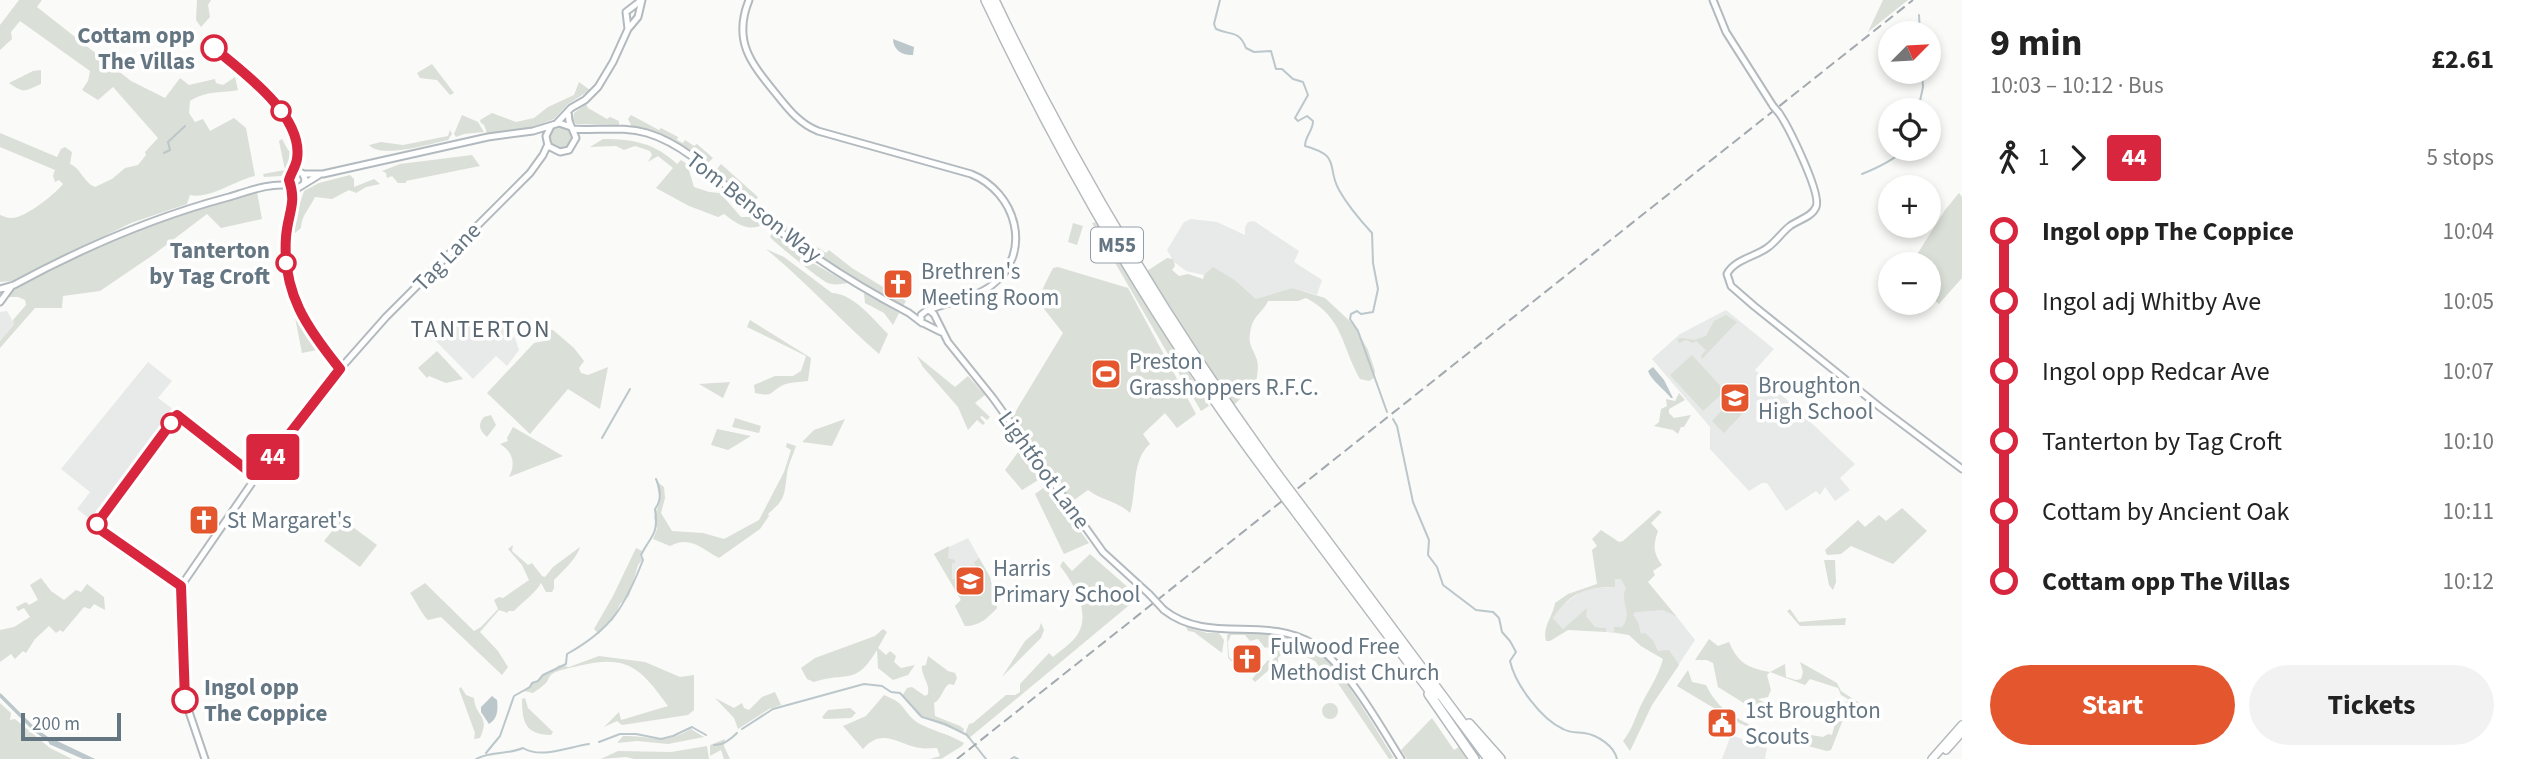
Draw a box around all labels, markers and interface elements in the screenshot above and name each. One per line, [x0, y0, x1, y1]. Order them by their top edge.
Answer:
text: 9 min [1990, 16, 2082, 70]
place label: Cottam opp The Villas [77, 19, 195, 78]
north arrow [1878, 21, 1941, 84]
map controls [1878, 21, 1941, 315]
marker: Cottam opp The Villas [201, 35, 227, 61]
text: £2.61 [2431, 41, 2494, 78]
text: 10:03 – 10:12 · Bus [1990, 69, 2164, 102]
button: locate [1878, 98, 1941, 161]
unlabelled marker [271, 101, 291, 121]
icon: walk [1990, 139, 2028, 177]
icon: forward [2059, 139, 2097, 177]
text: 44 [2121, 140, 2147, 175]
text: 1 [2038, 141, 2049, 174]
text: 5 stops [2427, 141, 2494, 174]
street label: Tom Benson Way [679, 144, 829, 271]
button: + [1878, 175, 1941, 238]
text: Ingol opp The Coppice [2042, 213, 2294, 250]
street label: Tag Lane [406, 215, 488, 299]
text: 10:04 [2443, 215, 2494, 248]
road number: M55 [1091, 228, 1143, 262]
place label: Tanterton by Tag Croft [149, 234, 270, 293]
button: − [1878, 252, 1941, 315]
marker: Tanterton by Tag Croft [276, 253, 296, 273]
place label: Brethren's Meeting Room [921, 255, 1059, 314]
church icon: Brethren's Meeting Room [881, 267, 915, 301]
text: Ingol adj Whitby Ave [2042, 283, 2261, 320]
text: 10:05 [2443, 285, 2494, 318]
district label: TANTERTON [410, 312, 552, 347]
place label: Preston Grasshoppers R.F.C. [1129, 345, 1319, 404]
text: Ingol opp Redcar Ave [2042, 353, 2270, 390]
text: 10:07 [2443, 355, 2494, 388]
sports icon: Preston Grasshoppers R.F.C. [1089, 357, 1123, 391]
place label: Broughton High School [1758, 369, 1873, 428]
school or university icon: Broughton High School [1718, 381, 1752, 415]
street label: Lightfoot Lane [990, 404, 1098, 536]
unlabelled marker [161, 413, 181, 433]
text: Tanterton by Tag Croft [2042, 423, 2282, 460]
text: 10:10 [2443, 425, 2494, 458]
line badge: 44 [242, 434, 304, 480]
text: 44 [260, 439, 286, 474]
text: Cottam by Ancient Oak [2042, 493, 2289, 530]
text: 10:11 [2443, 495, 2494, 528]
church icon: St Margaret's [187, 503, 221, 537]
place label: St Margaret's [227, 504, 352, 537]
unlabelled marker [87, 514, 107, 534]
place label: Harris Primary School [993, 552, 1140, 611]
text: Cottam opp The Villas [2042, 563, 2290, 600]
school or university icon: Harris Primary School [953, 564, 987, 598]
text: 10:12 [2443, 565, 2494, 598]
place label: Fulwood Free Methodist Church [1270, 630, 1440, 689]
church icon: Fulwood Free Methodist Church [1230, 642, 1264, 676]
button: Start [1990, 665, 2235, 745]
button: Tickets [2249, 665, 2494, 745]
place label: Ingol opp The Coppice [204, 671, 327, 730]
marker: Ingol opp The Coppice [172, 687, 198, 713]
place label: 1st Broughton Scouts [1745, 694, 1881, 753]
public building icon: 1st Broughton Scouts [1705, 706, 1739, 740]
scale bar [21, 710, 121, 742]
text: 200 m [32, 711, 80, 738]

